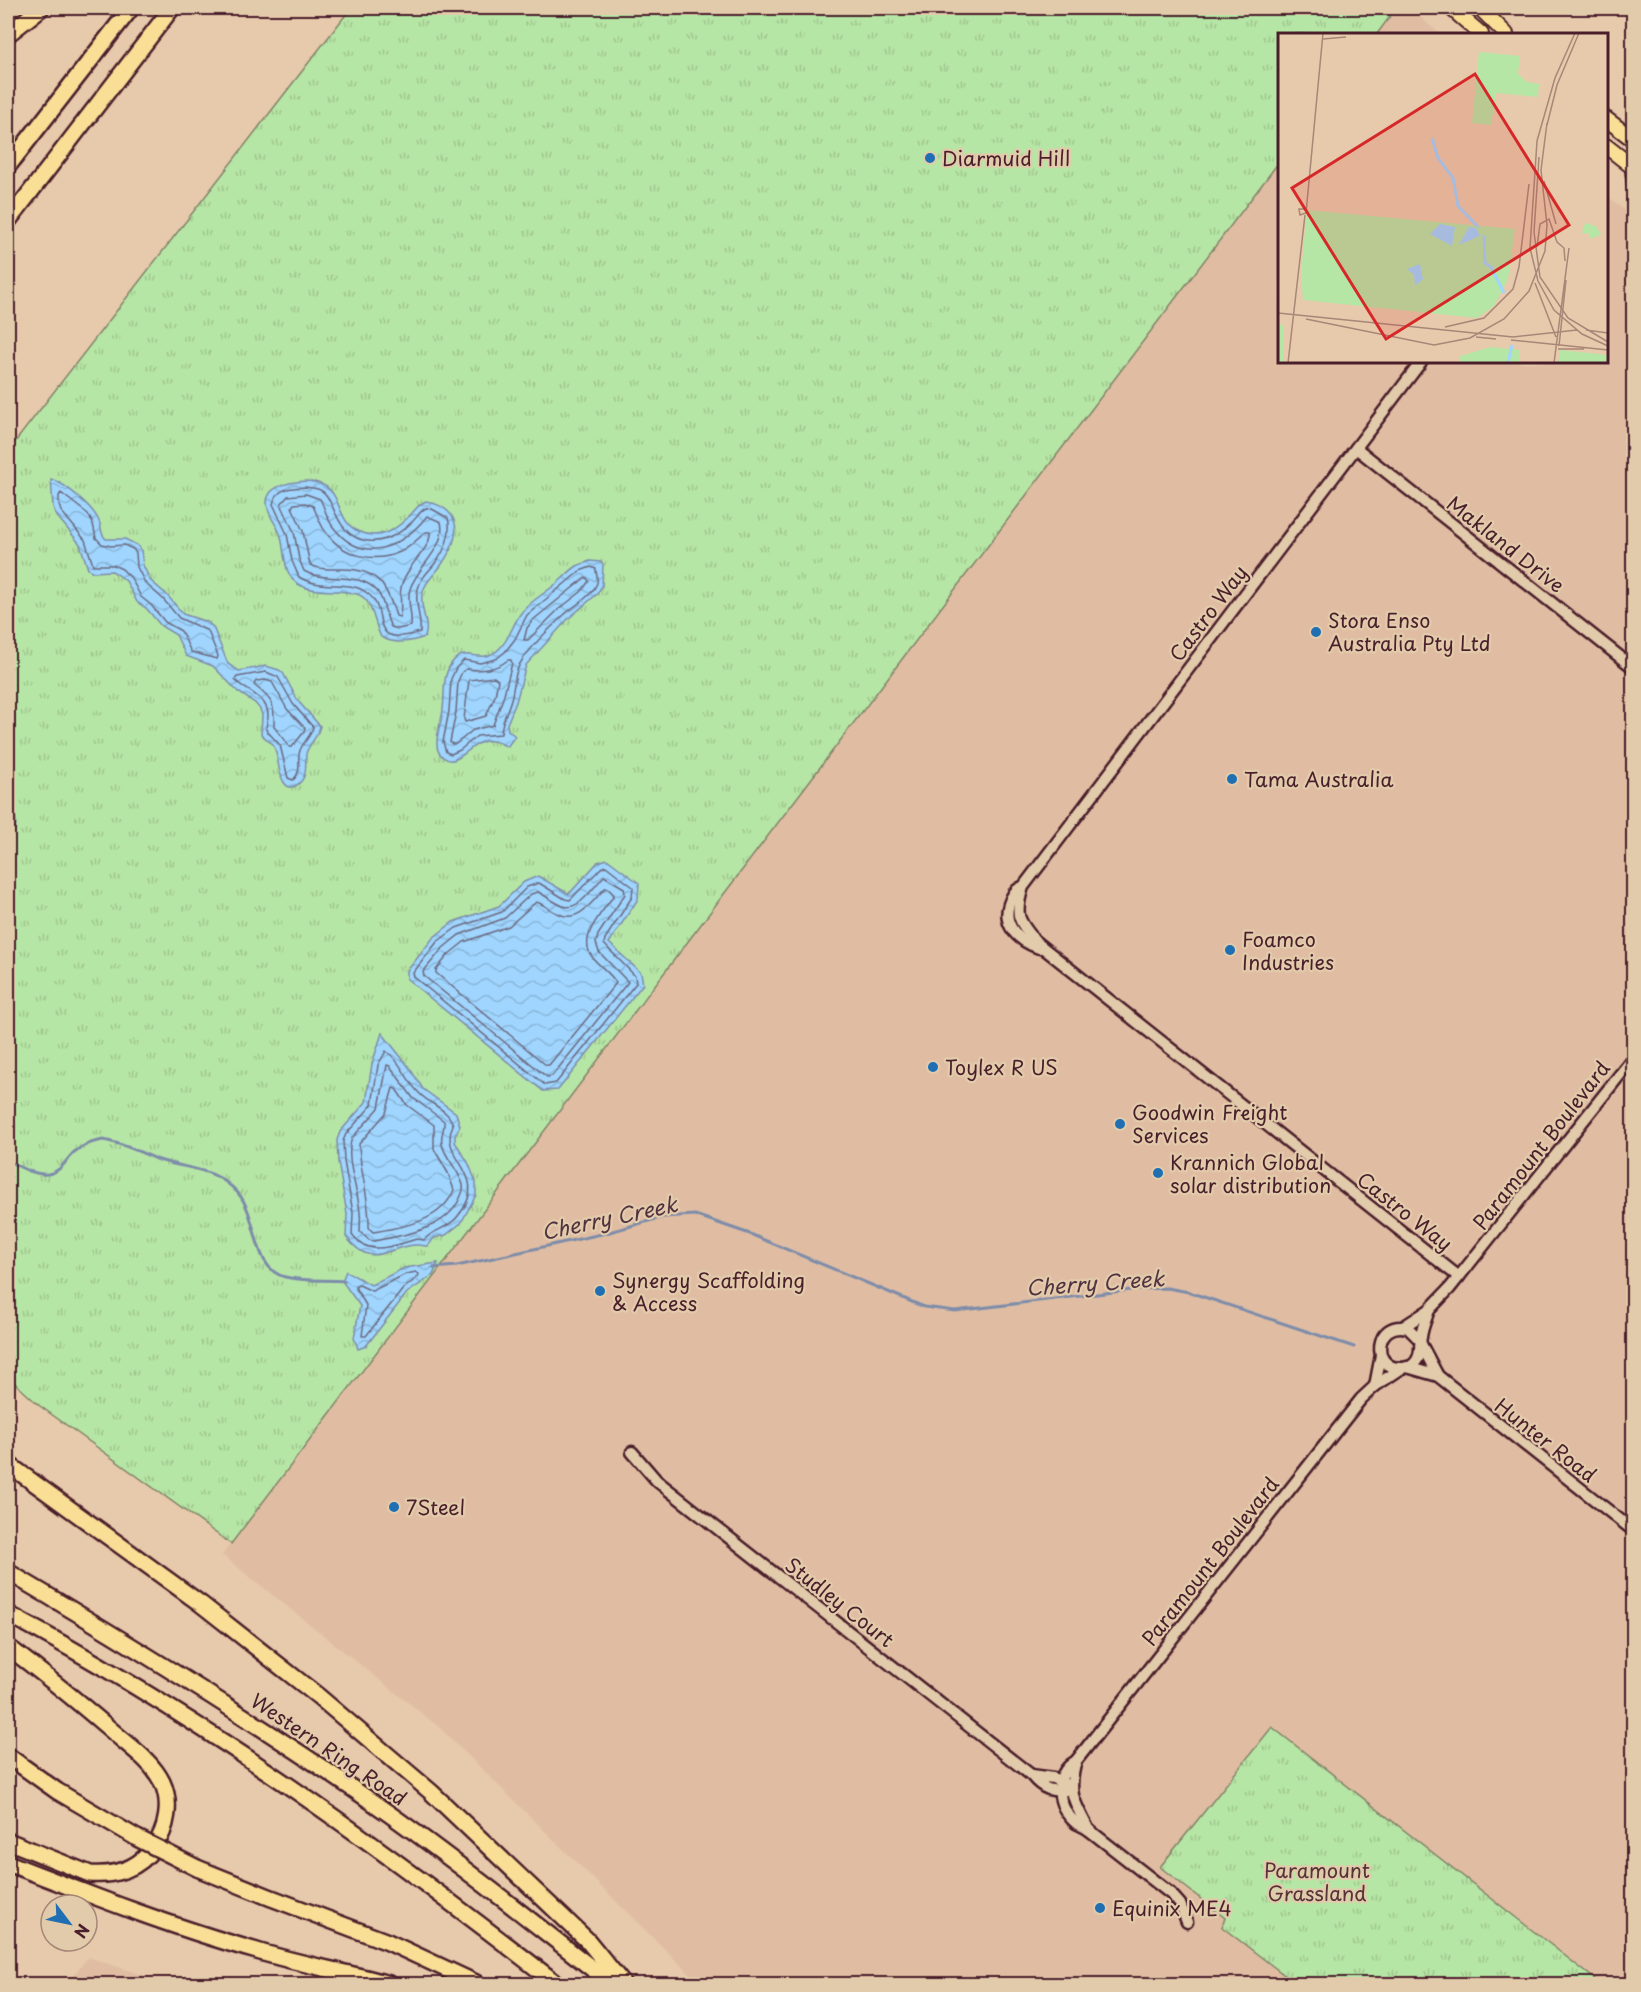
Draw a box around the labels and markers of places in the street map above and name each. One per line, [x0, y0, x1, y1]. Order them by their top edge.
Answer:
place label: Diarmuid Hill [942, 143, 1070, 173]
marker: Diarmuid Hill [923, 151, 937, 165]
place label: Stora Enso Australia Pty Ltd [1328, 605, 1491, 658]
marker: Stora Enso Australia Pty Ltd [1309, 625, 1323, 639]
place label: Tama Australia [1244, 764, 1394, 794]
marker: Tama Australia [1225, 772, 1239, 786]
place label: Foamco Industries [1242, 924, 1334, 977]
marker: Foamco Industries [1223, 943, 1237, 957]
place label: Toylex R US [945, 1052, 1058, 1082]
marker: Toylex R US [926, 1060, 940, 1074]
place label: Goodwin Freight Services [1132, 1097, 1288, 1150]
marker: Goodwin Freight Services [1113, 1117, 1127, 1131]
place label: Krannich Global solar distribution [1170, 1147, 1331, 1200]
marker: Krannich Global solar distribution [1151, 1166, 1165, 1180]
place label: Synergy Scaffolding & Access [612, 1265, 805, 1318]
marker: Synergy Scaffolding & Access [593, 1284, 607, 1298]
place label: 7Steel [406, 1492, 465, 1522]
marker: 7Steel [387, 1500, 401, 1514]
place label: Equinix ME4 [1112, 1893, 1232, 1923]
marker: Equinix ME4 [1093, 1901, 1107, 1915]

